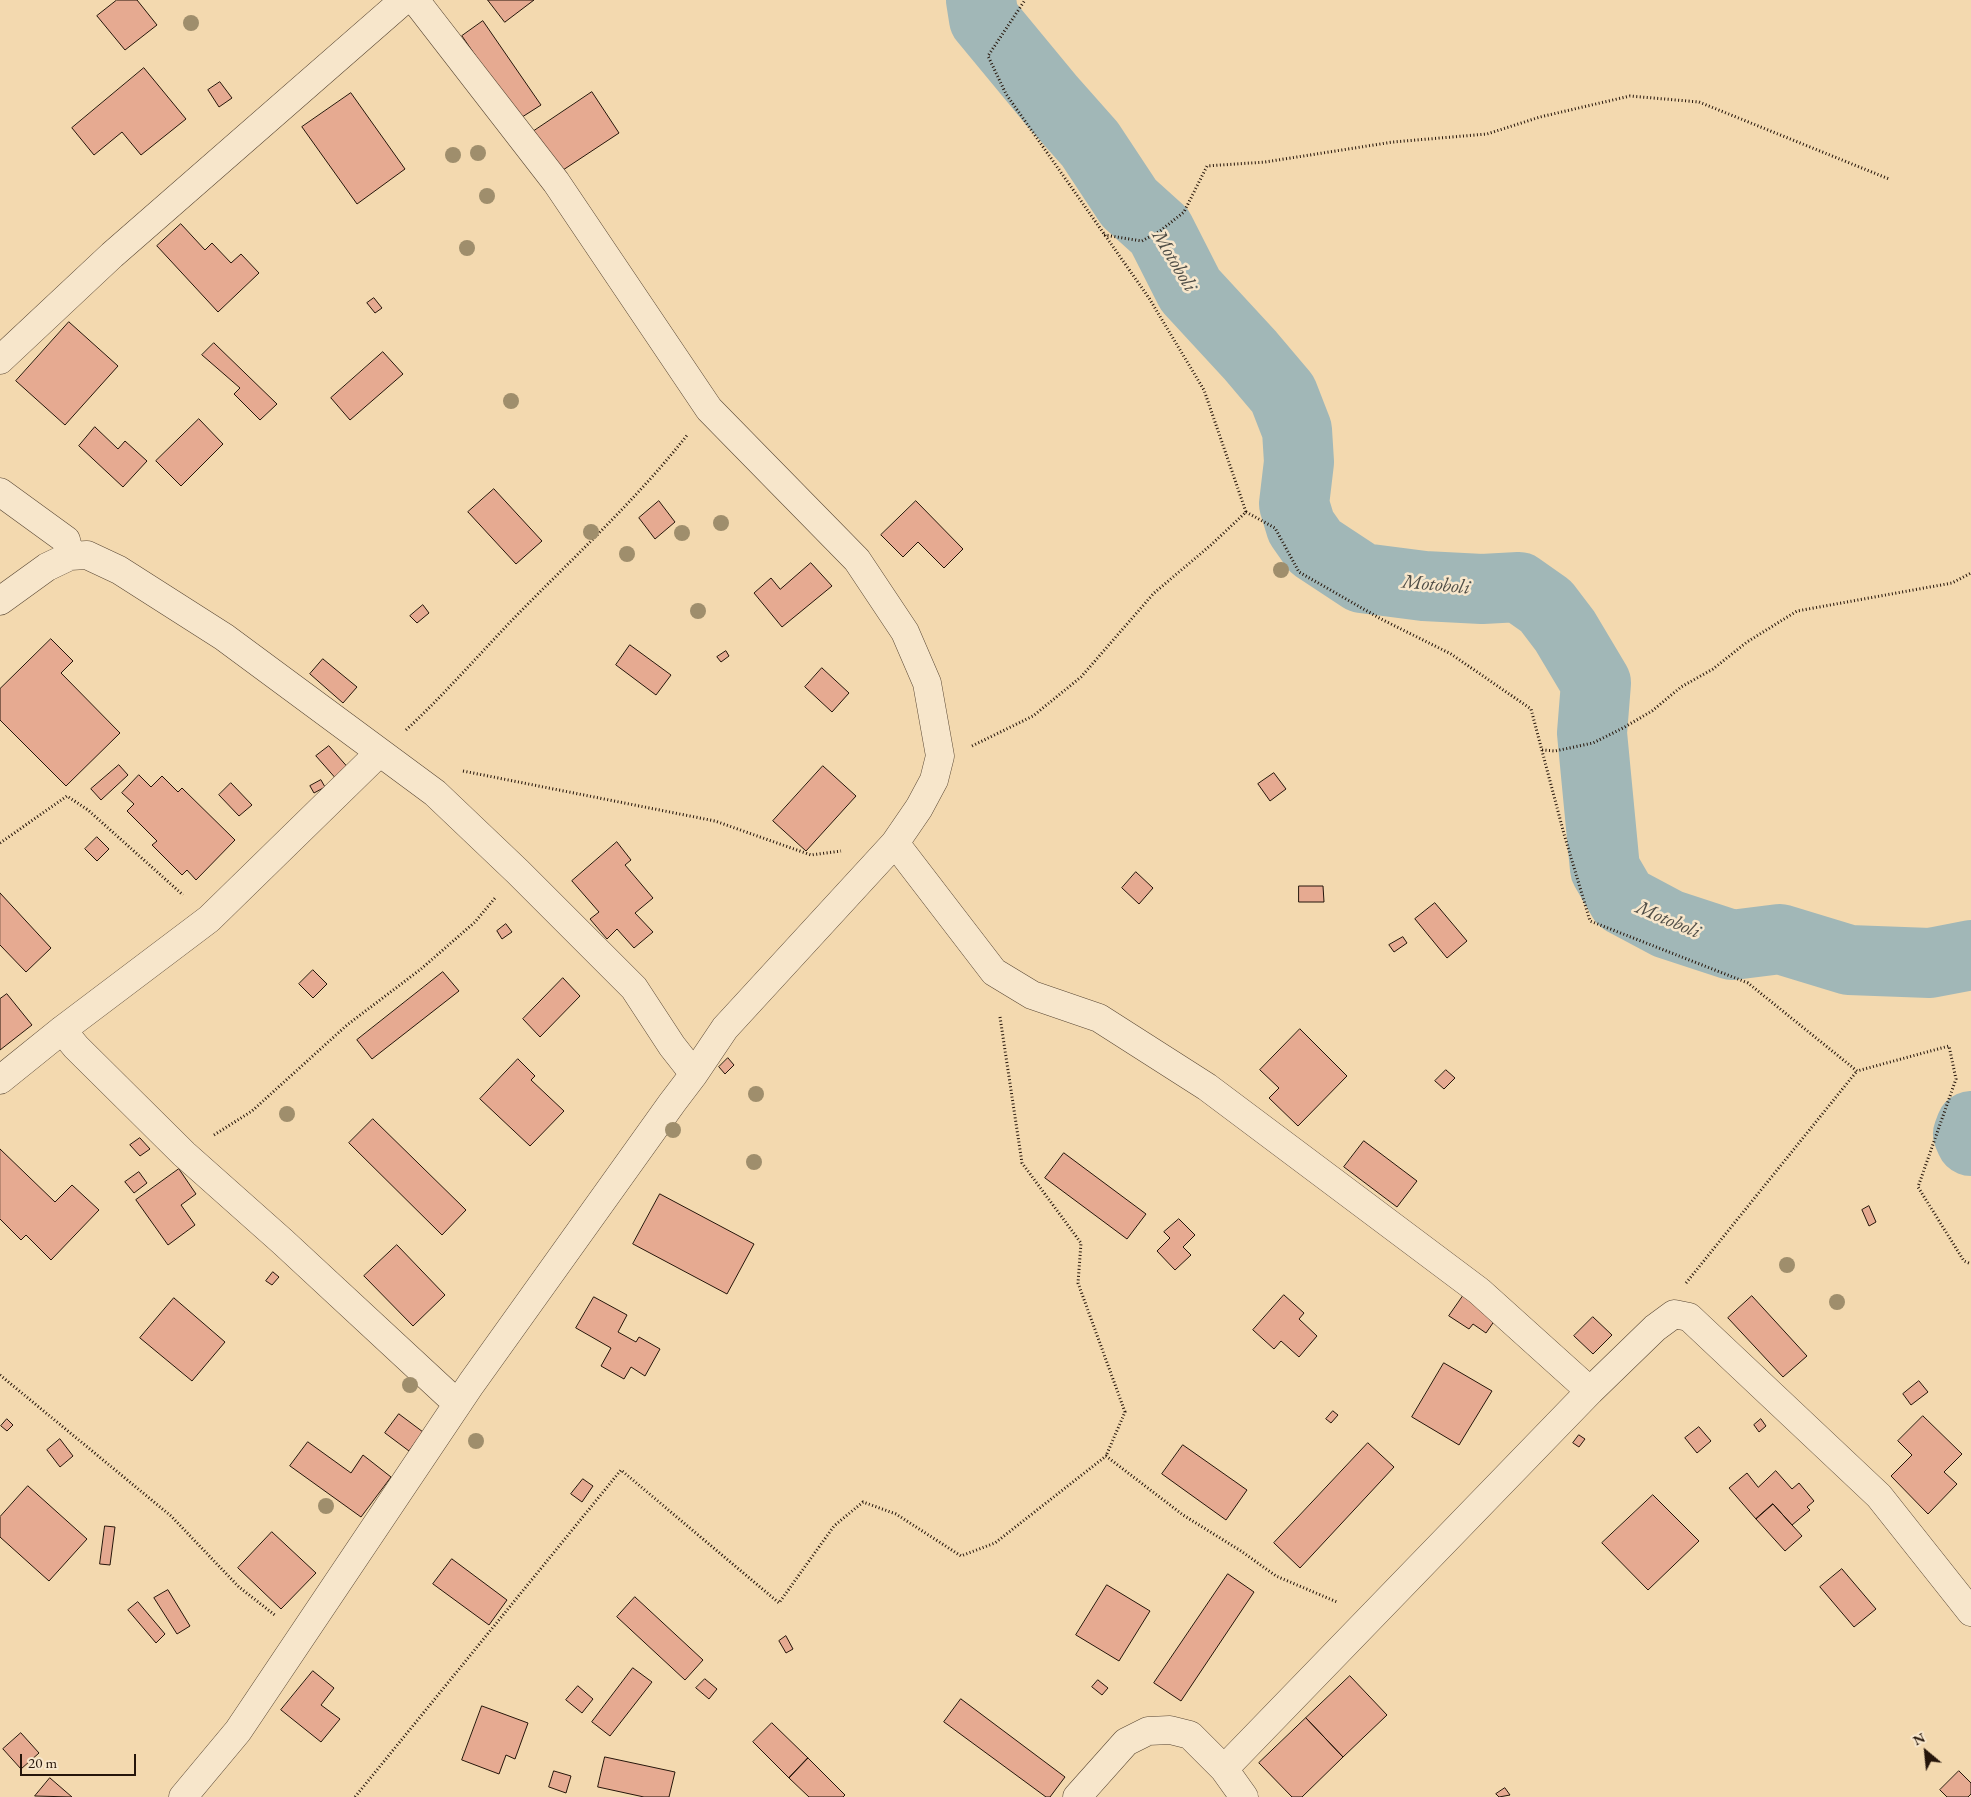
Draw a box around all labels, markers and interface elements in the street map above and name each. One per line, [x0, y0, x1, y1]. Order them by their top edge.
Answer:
water label: Motoboli [1146, 226, 1202, 296]
water label: Motoboli [1401, 570, 1471, 600]
water label: Motoboli [1632, 896, 1704, 944]
north arrow [1901, 1727, 1951, 1777]
text: N [1910, 1728, 1928, 1749]
scale bar [22, 1744, 139, 1776]
text: 20 m [28, 1753, 57, 1772]

